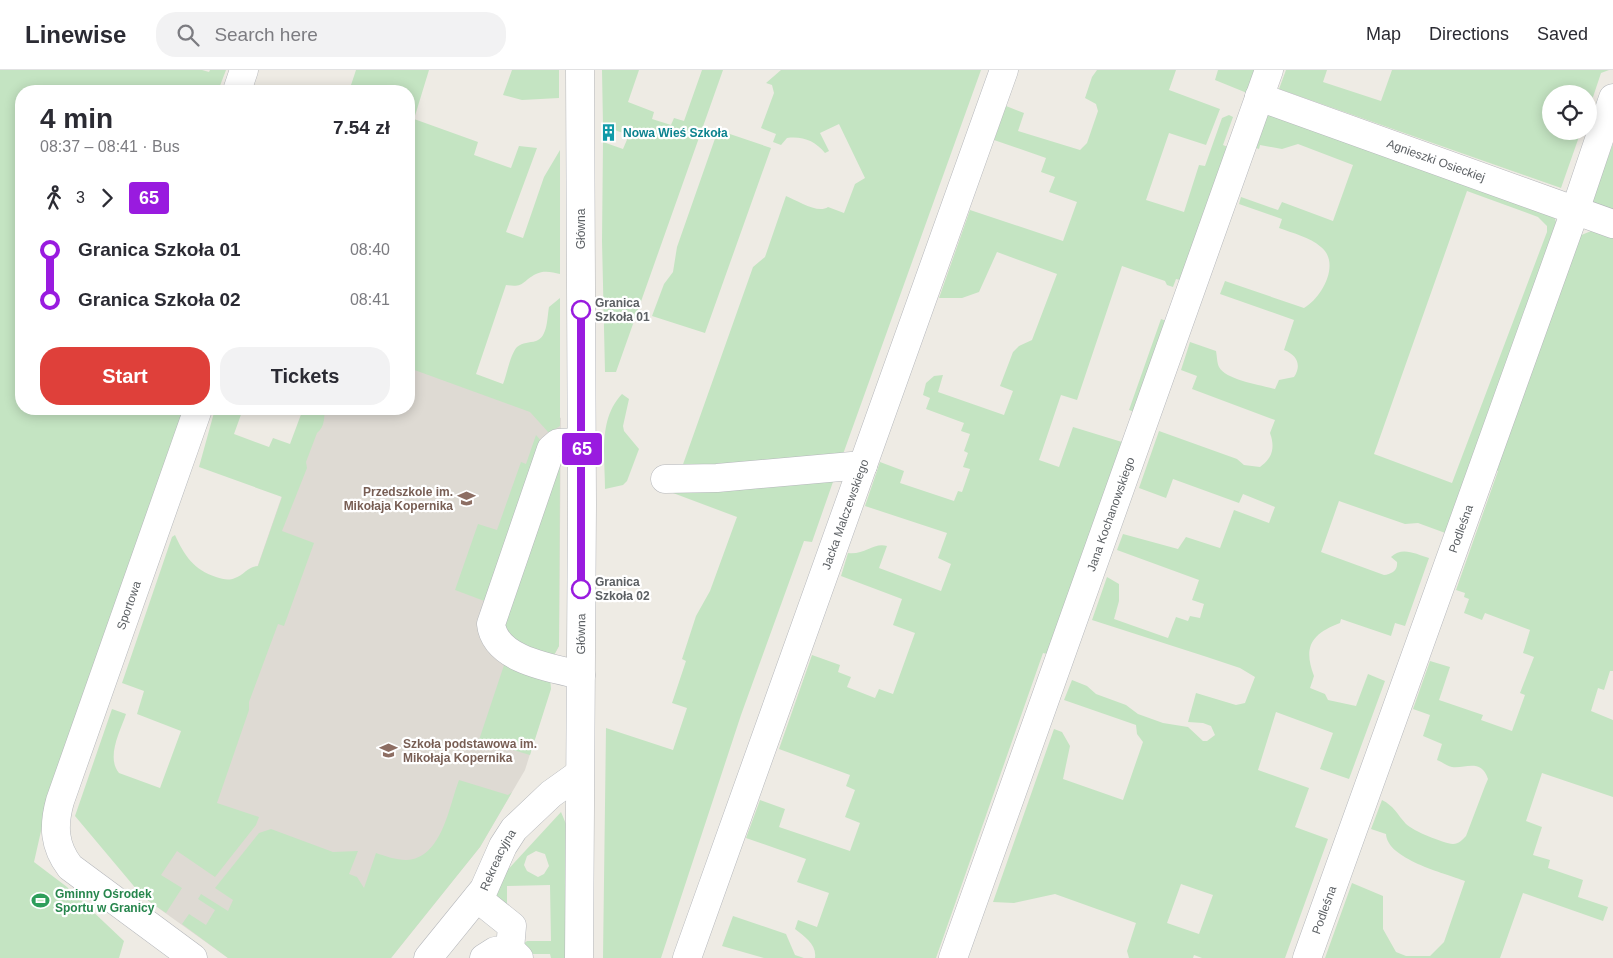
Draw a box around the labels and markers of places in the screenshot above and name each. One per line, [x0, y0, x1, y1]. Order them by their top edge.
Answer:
building icon: Nowa Wieś Szkoła [599, 123, 619, 143]
place label: Nowa Wieś Szkoła [623, 126, 728, 140]
place label: Granica Szkoła 01 [595, 296, 650, 324]
marker: Granica Szkoła 01 [571, 300, 591, 320]
place label: Przedszkole im. Mikołaja Kopernika [344, 485, 453, 513]
school or university icon: Przedszkole im. Mikołaja Kopernika [457, 489, 477, 509]
place label: Granica Szkoła 02 [595, 575, 650, 603]
marker: Granica Szkoła 02 [571, 579, 591, 599]
place label: Szkoła podstawowa im. Mikołaja Kopernika [403, 737, 537, 765]
school or university icon: Szkoła podstawowa im. Mikołaja Kopernika [379, 741, 399, 761]
place label: Gminny Ośrodek Sportu w Granicy [55, 887, 155, 915]
sports icon: Gminny Ośrodek Sportu w Granicy [31, 891, 51, 911]

